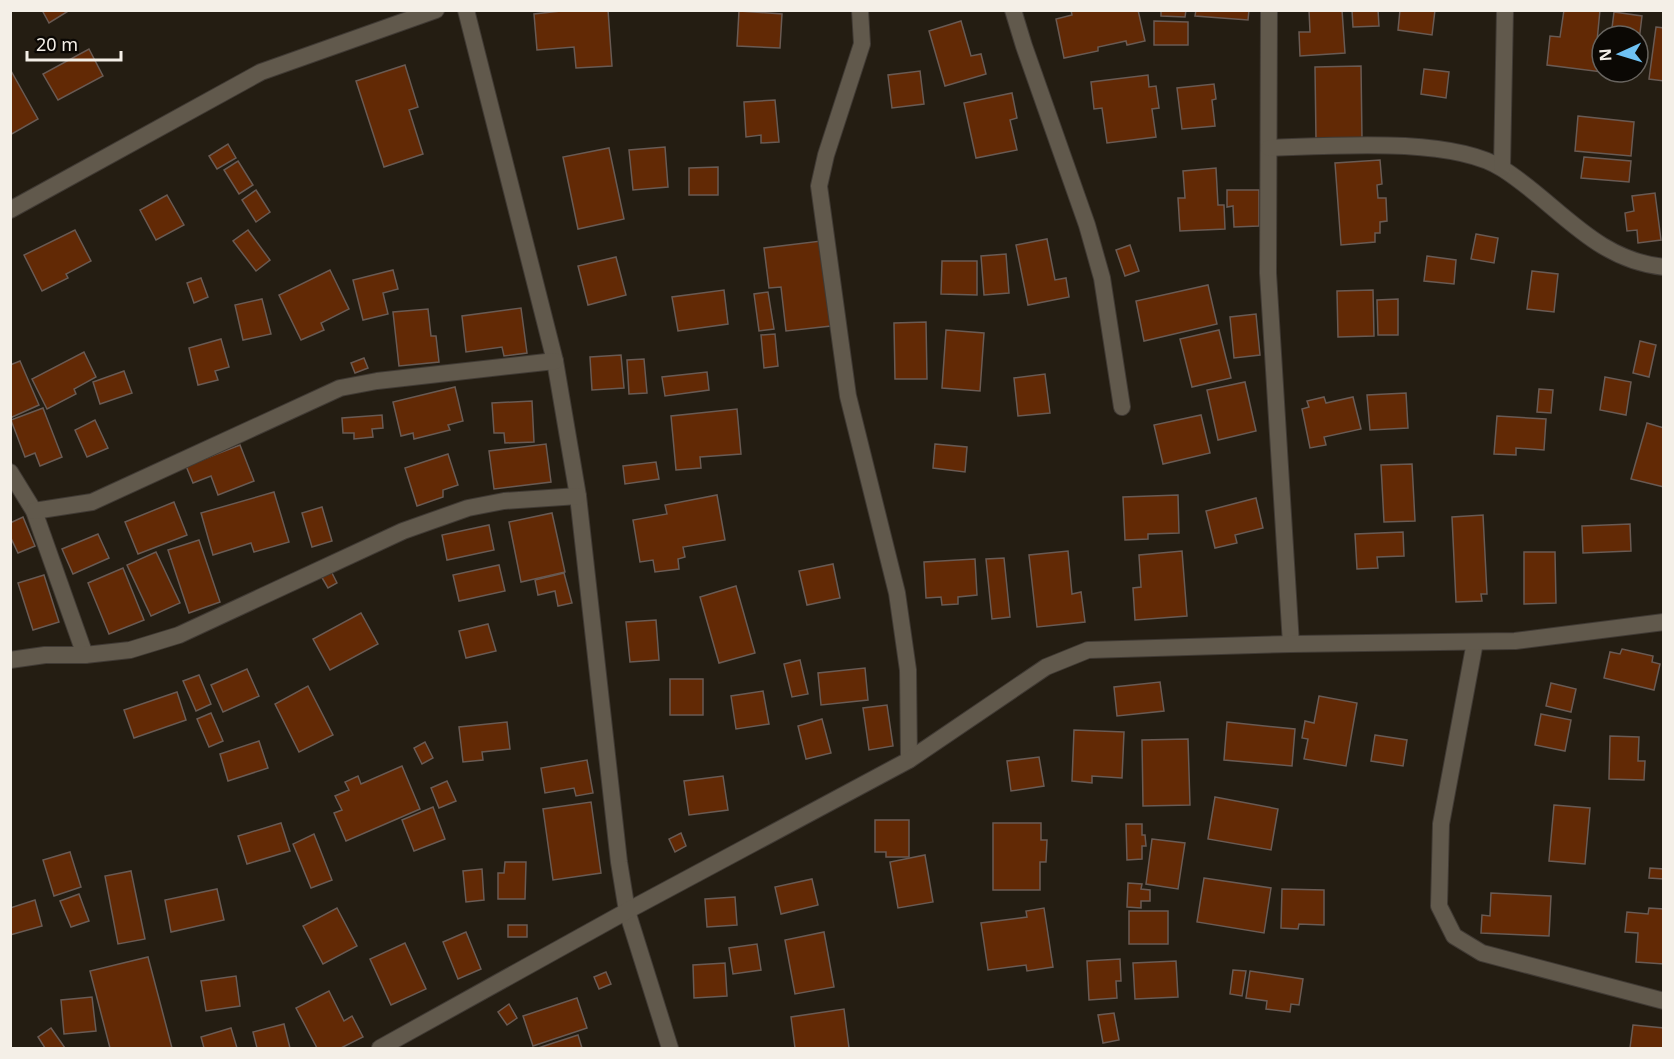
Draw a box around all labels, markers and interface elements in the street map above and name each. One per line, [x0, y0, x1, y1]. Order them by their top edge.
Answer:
scale bar [27, 24, 122, 62]
north arrow [1590, 24, 1650, 84]
text: 20 m [36, 32, 78, 56]
text: N [1594, 48, 1616, 62]

